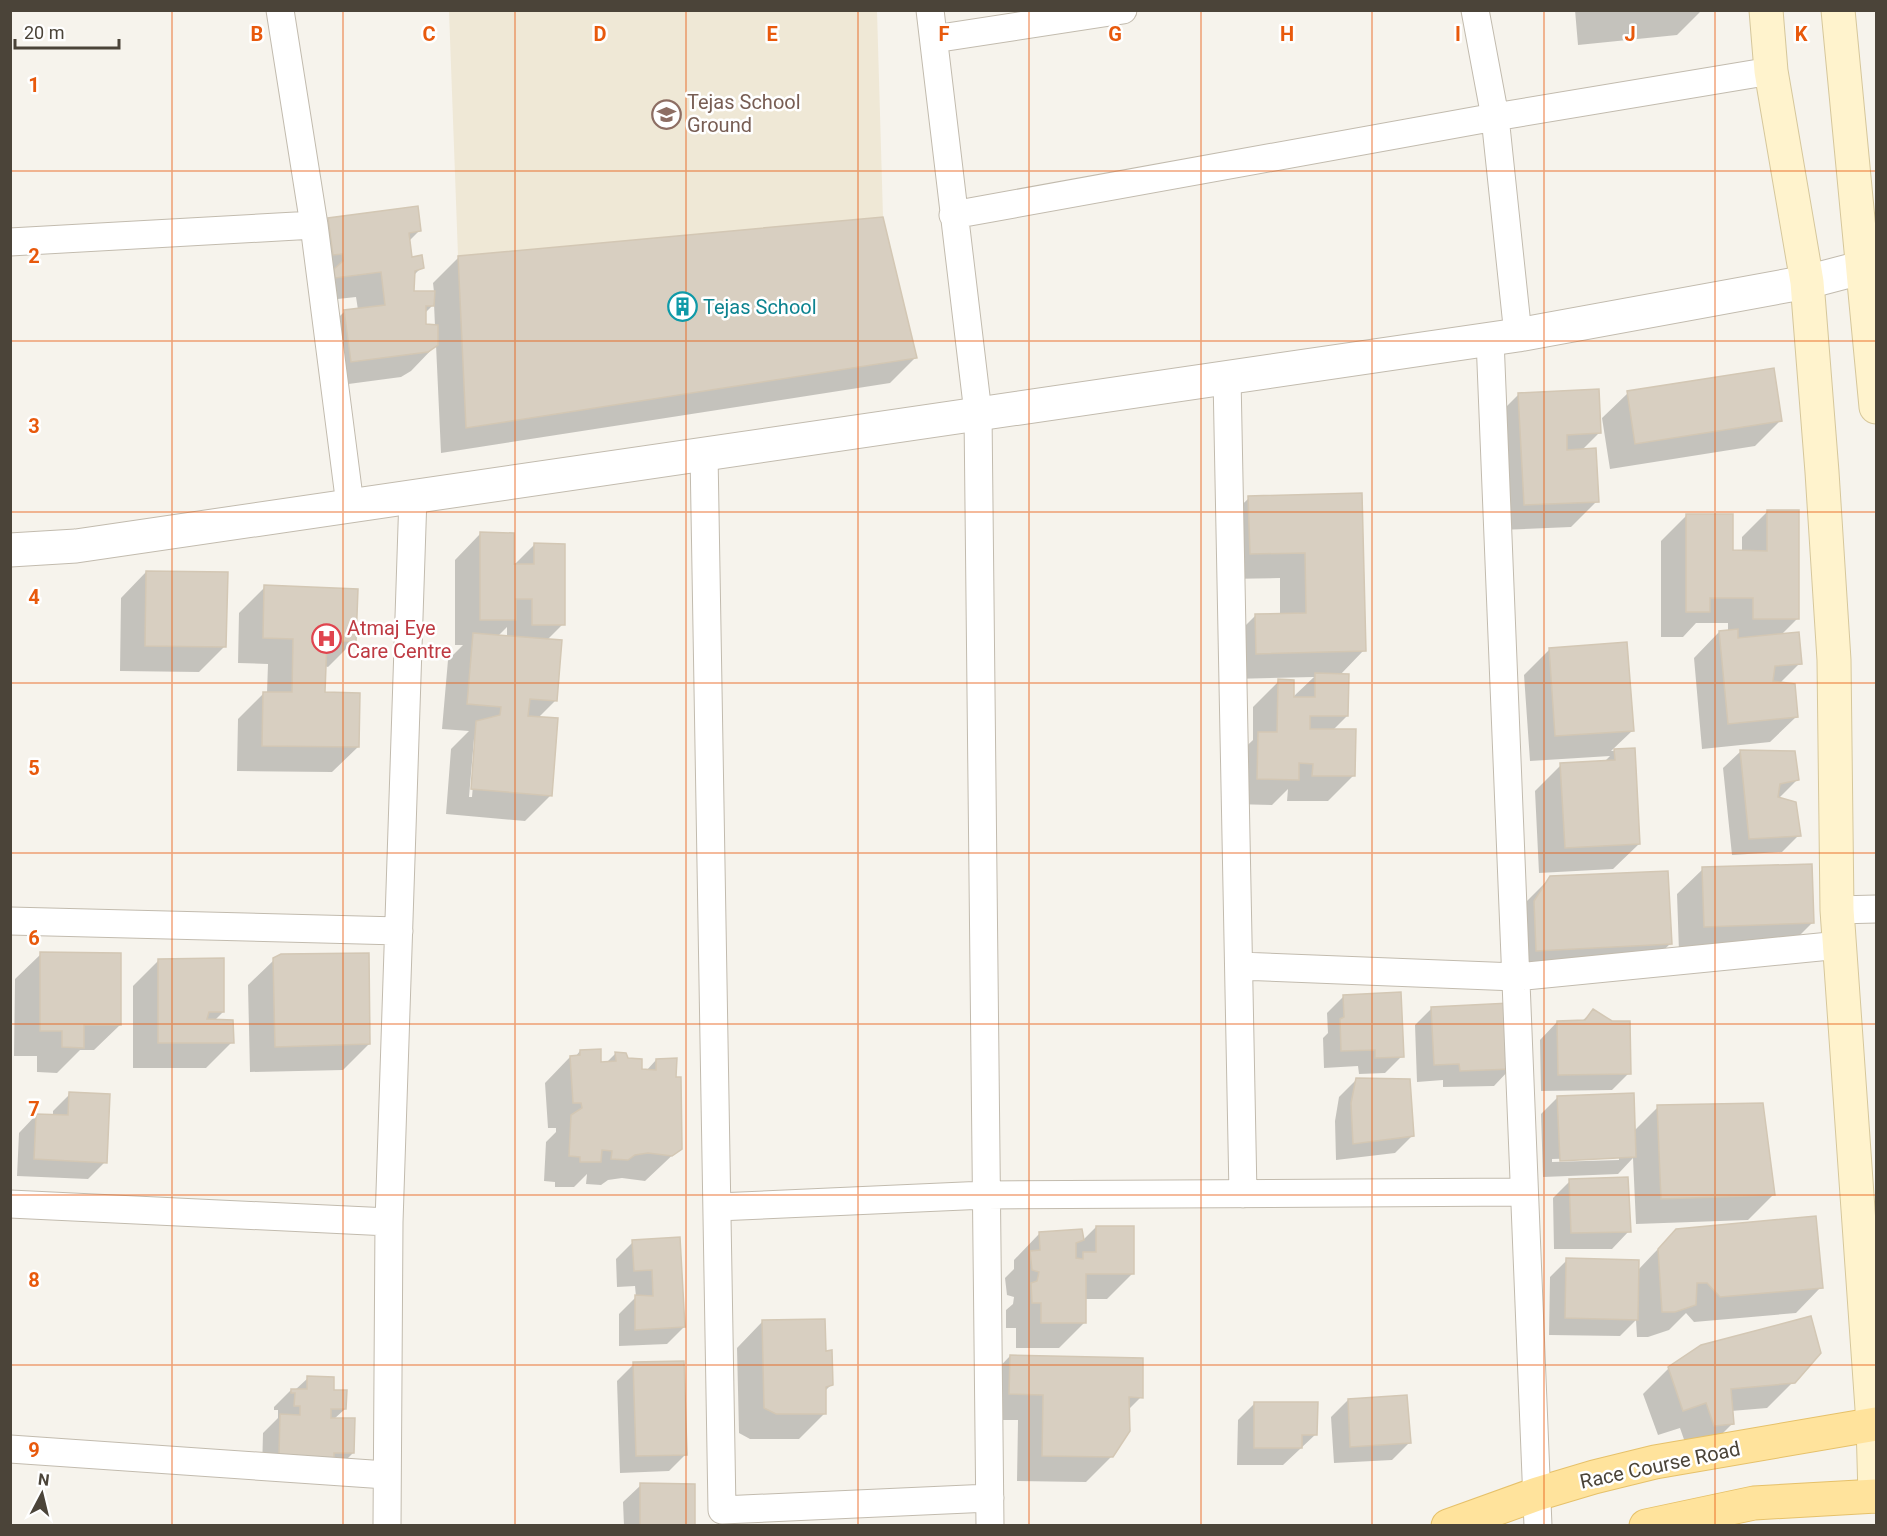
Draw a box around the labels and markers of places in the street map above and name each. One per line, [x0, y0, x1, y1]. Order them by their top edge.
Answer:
place label: Tejas School Ground [687, 90, 801, 137]
school or university icon: Tejas School Ground [650, 98, 682, 130]
building icon: Tejas School [666, 291, 698, 323]
place label: Tejas School [703, 295, 817, 319]
place label: Atmaj Eye Care Centre [347, 616, 451, 663]
hospital icon: Atmaj Eye Care Centre [310, 623, 342, 655]

